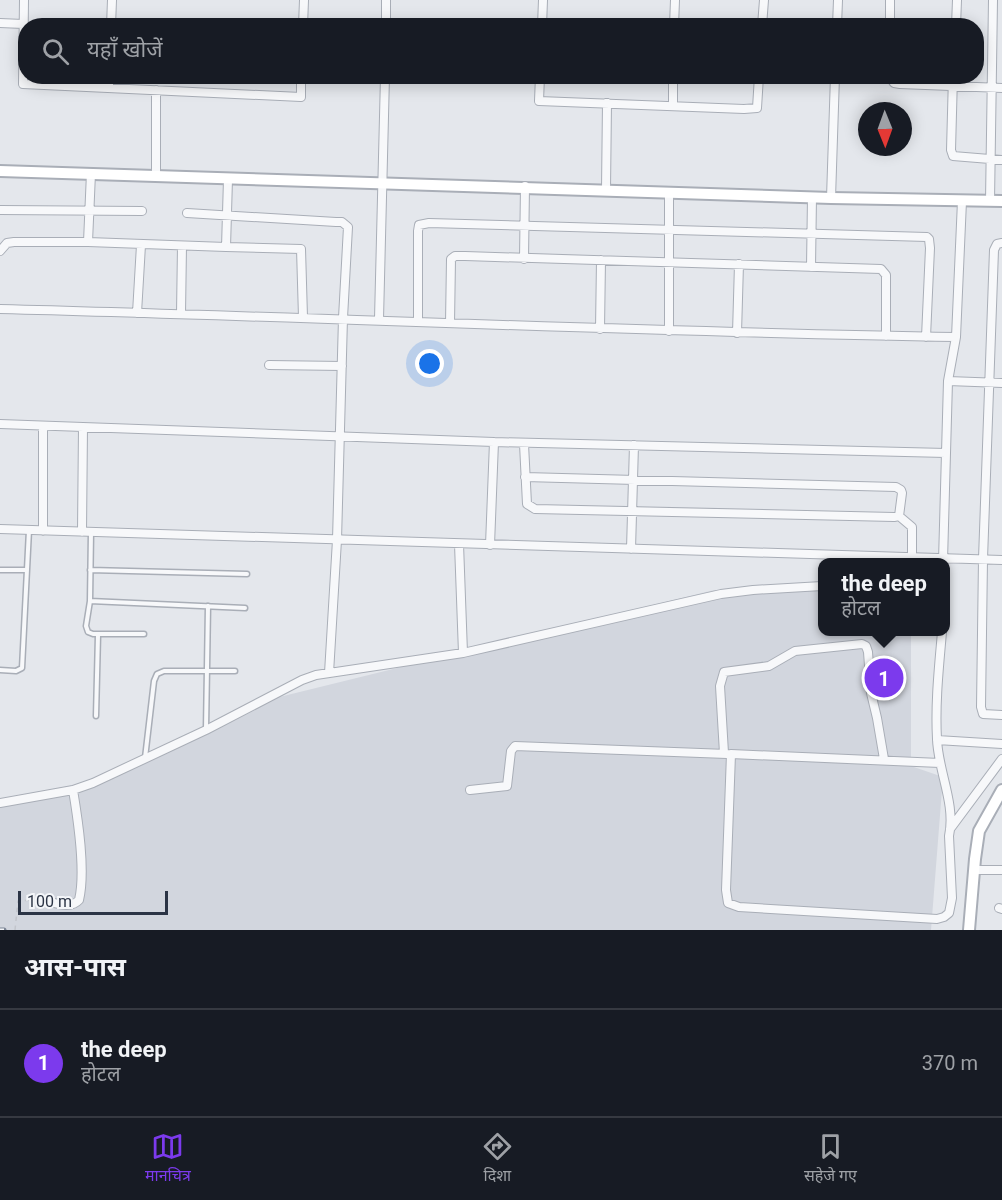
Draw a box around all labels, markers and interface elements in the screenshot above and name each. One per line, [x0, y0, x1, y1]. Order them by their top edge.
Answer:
search box [18, 18, 984, 84]
icon: search [39, 35, 72, 68]
text: यहाँ खोजें [87, 37, 163, 62]
north arrow [858, 102, 912, 156]
your location [415, 349, 444, 378]
popup [818, 558, 950, 636]
text: the deep [841, 571, 927, 596]
text: होटल [841, 596, 881, 620]
pin: 1 [864, 656, 904, 700]
scale bar [18, 888, 168, 916]
text: 100 m [27, 892, 72, 911]
text: आस-पास [24, 952, 126, 982]
text: the deep [81, 1037, 167, 1062]
text: 1 [38, 1051, 49, 1075]
text: 370 m [922, 1051, 978, 1075]
text: होटल [81, 1062, 120, 1086]
tab: मानचित्र [145, 1130, 191, 1188]
tab: दिशा [481, 1130, 514, 1188]
tab: सहेजे गए [804, 1130, 857, 1188]

